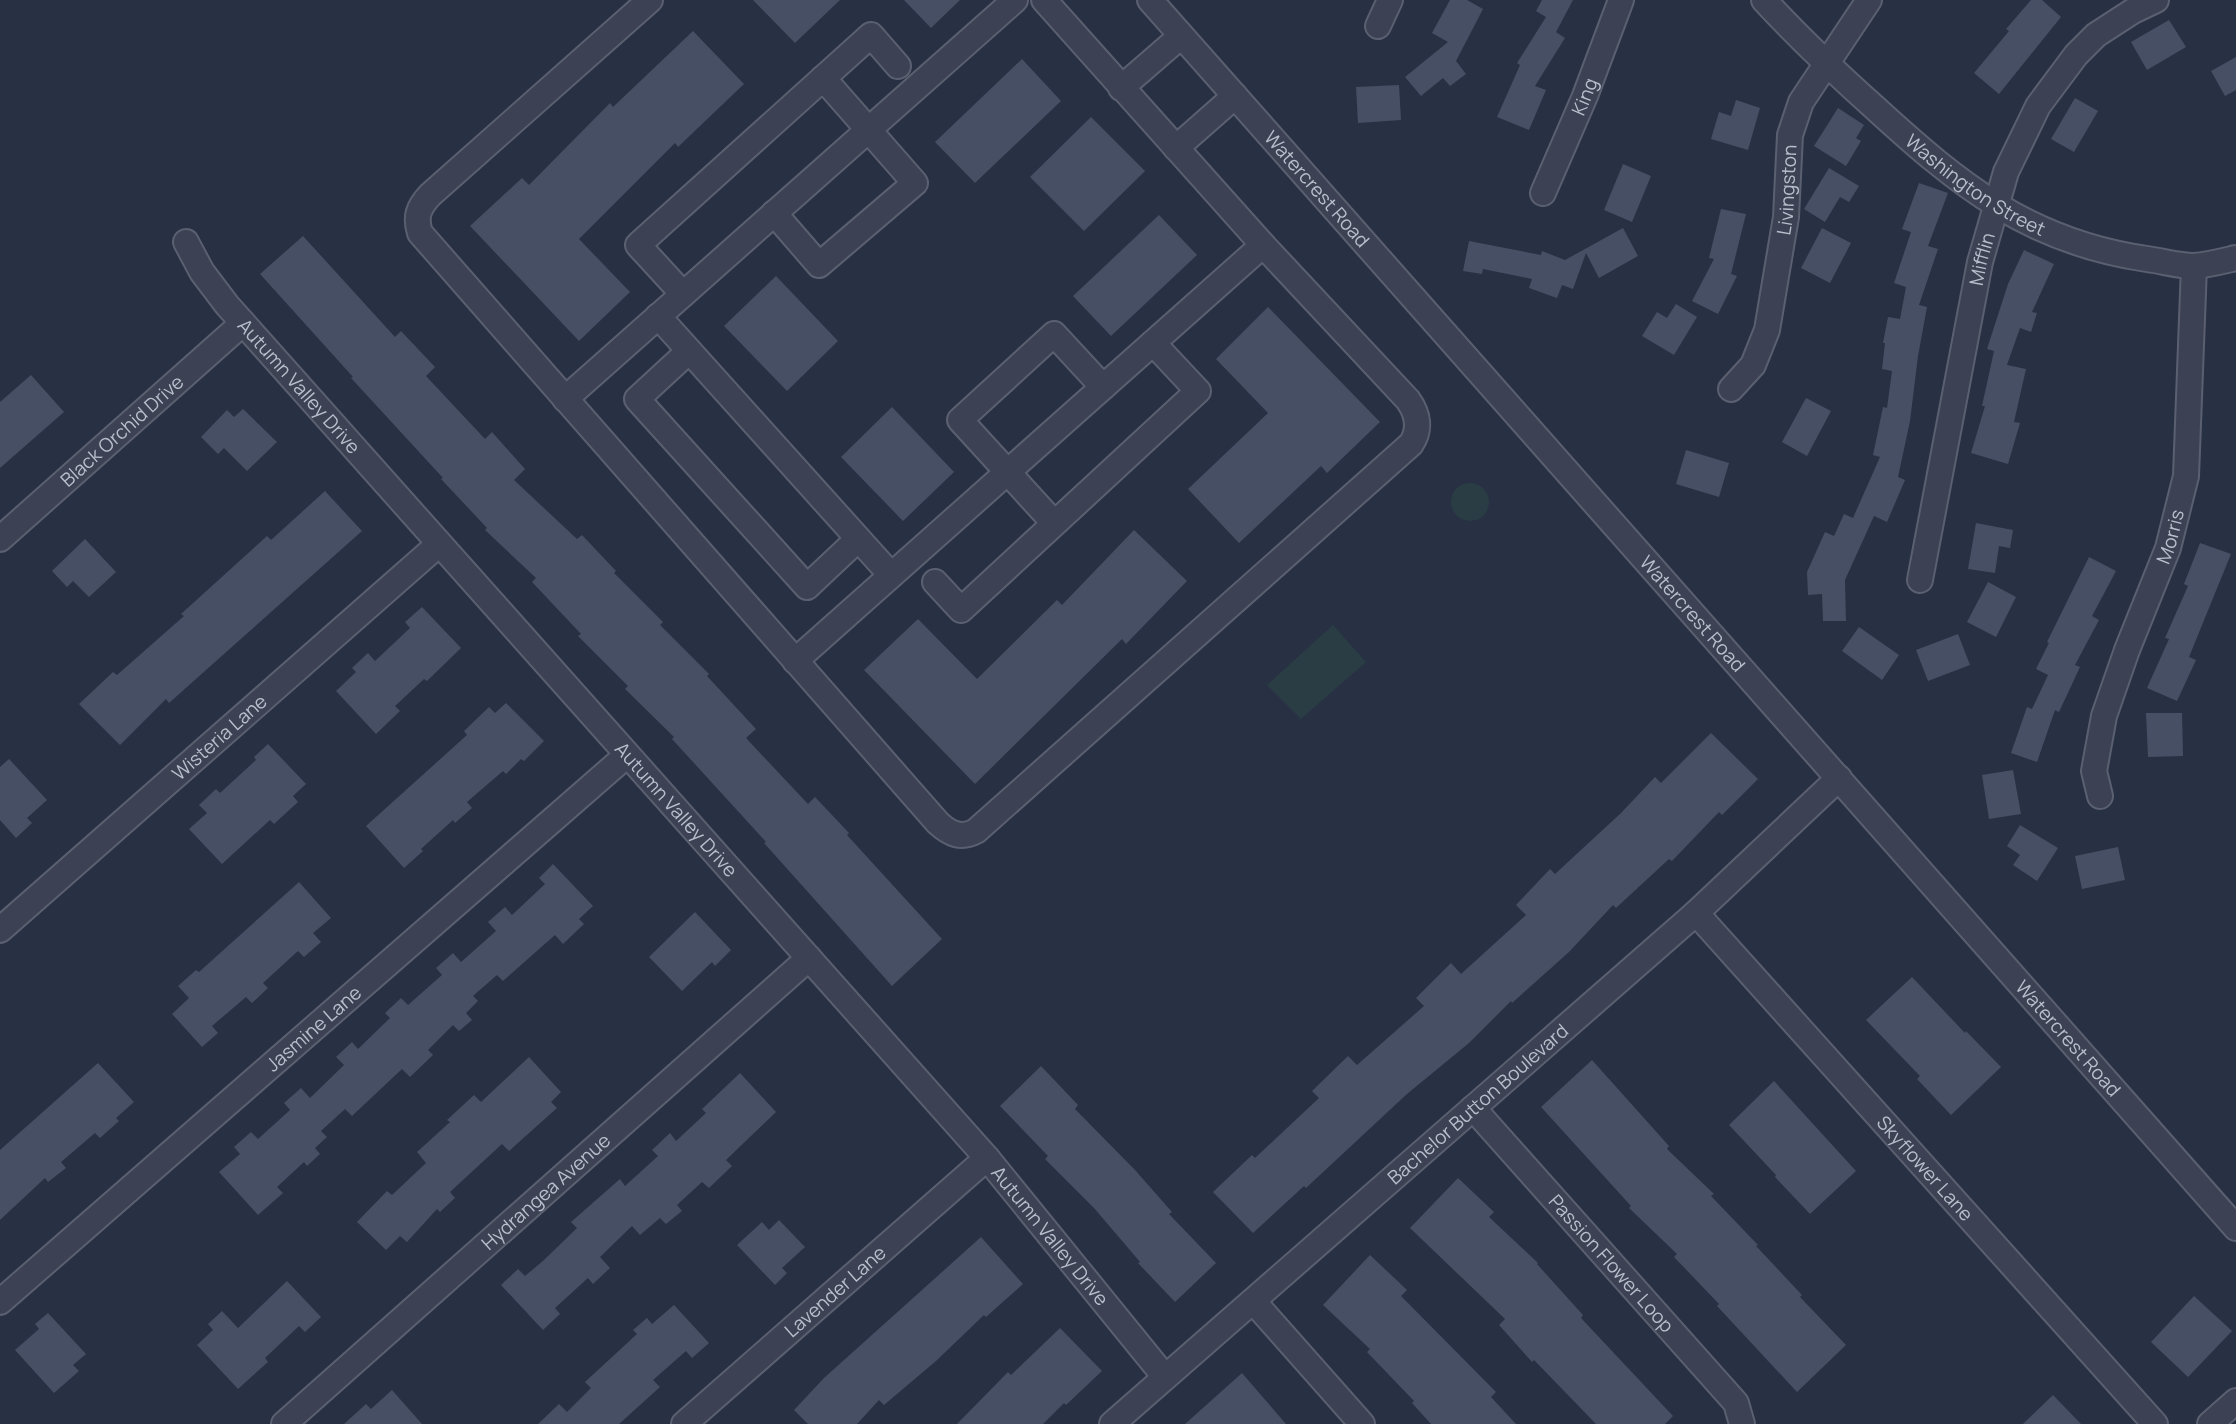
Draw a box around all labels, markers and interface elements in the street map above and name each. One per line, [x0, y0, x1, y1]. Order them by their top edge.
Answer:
street label: King [1565, 74, 1604, 119]
street label: Watercrest Road [1258, 125, 1375, 253]
street label: Washington Street [1900, 128, 2050, 242]
street label: Livingston [1770, 144, 1803, 237]
street label: Mifflin [1963, 229, 2001, 288]
street label: Autumn Valley Drive [232, 313, 366, 459]
street label: Black Orchid Drive [55, 369, 189, 492]
street label: Morris [2150, 507, 2190, 568]
street label: Watercrest Road [1634, 550, 1751, 677]
street label: Wisteria Lane [166, 688, 272, 786]
street label: Autumn Valley Drive [609, 736, 744, 883]
street label: Watercrest Road [2010, 974, 2127, 1102]
street label: Jasmine Lane [260, 980, 367, 1077]
street label: Bachelor Button Boulevard [1382, 1018, 1574, 1190]
street label: Skyflower Lane [1871, 1110, 1979, 1226]
street label: Hydrangea Avenue [476, 1128, 616, 1256]
street label: Autumn Valley Drive [986, 1160, 1115, 1311]
street label: Passion Flower Loop [1543, 1189, 1680, 1338]
street label: Lavender Lane [779, 1240, 891, 1343]

